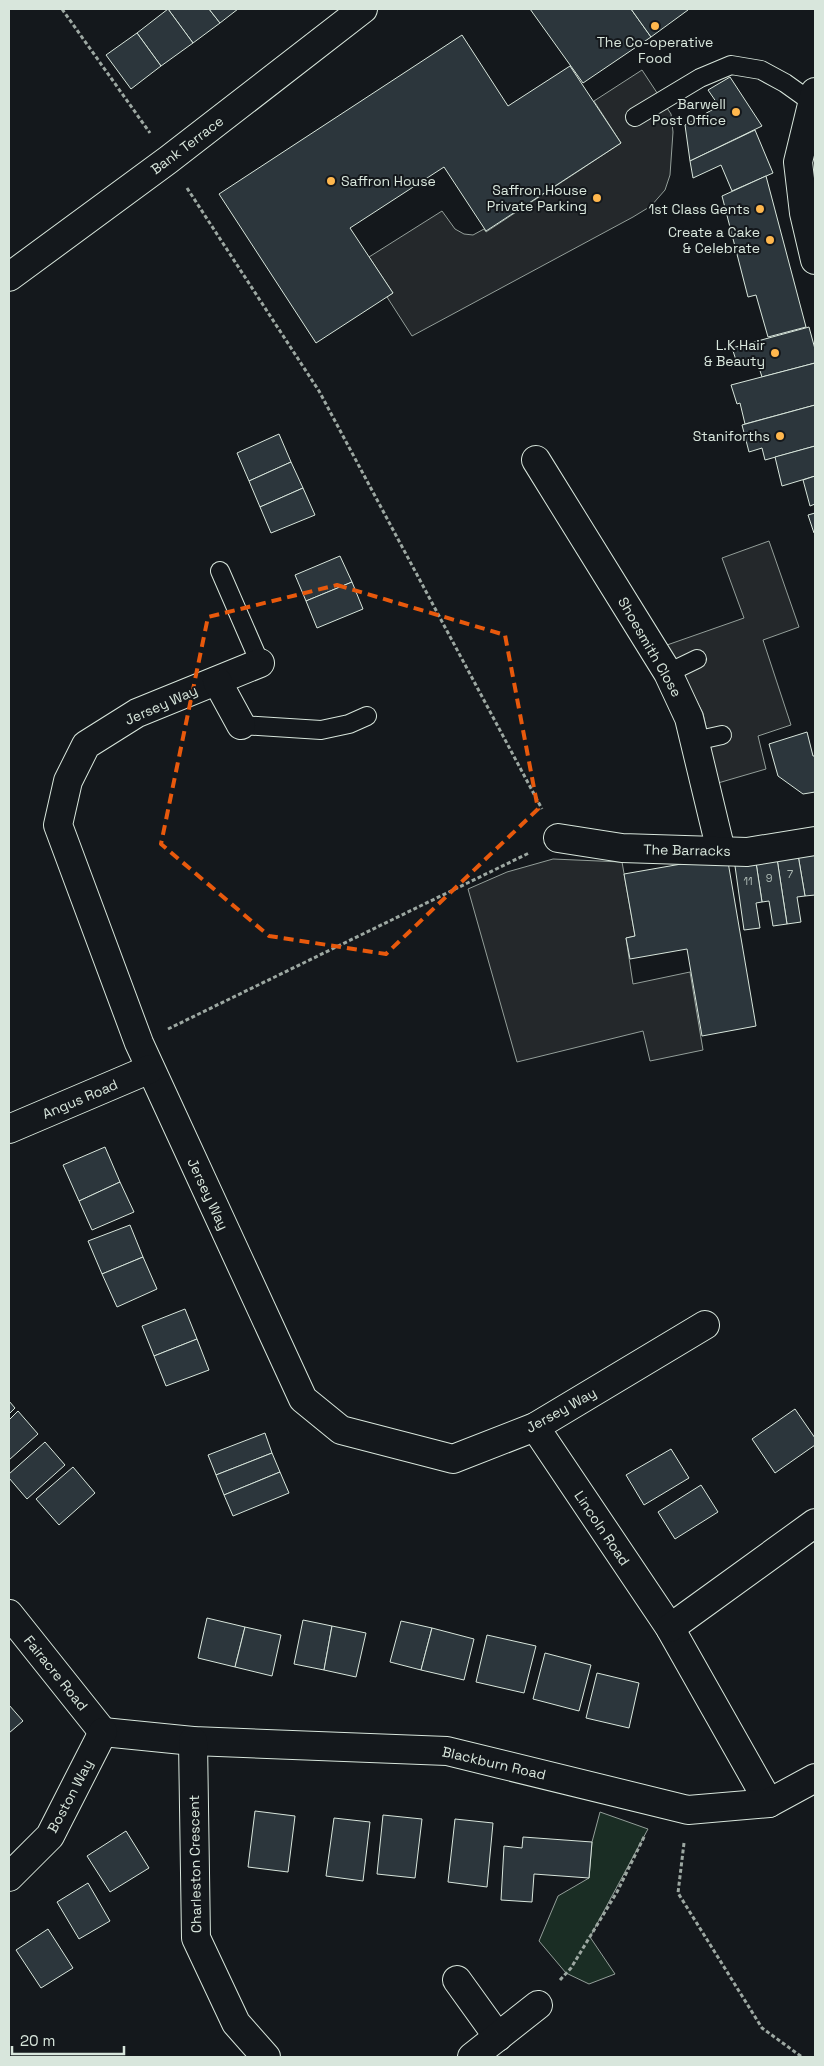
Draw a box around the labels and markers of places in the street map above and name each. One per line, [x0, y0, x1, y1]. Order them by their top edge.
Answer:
marker: The Co-operative Food [649, 20, 661, 32]
place label: The Co-operative Food [597, 33, 713, 67]
place label: Barwell Post Office [652, 95, 726, 129]
marker: Barwell Post Office [730, 106, 742, 118]
place label: Saffron House [341, 172, 436, 190]
marker: Saffron House [325, 175, 337, 187]
place label: Saffron House Private Parking [487, 181, 587, 215]
marker: Saffron House Private Parking [591, 192, 603, 204]
place label: 1st Class Gents [648, 200, 750, 218]
marker: 1st Class Gents [754, 203, 766, 215]
place label: Create a Cake & Celebrate [668, 223, 760, 257]
marker: Create a Cake & Celebrate [764, 234, 776, 246]
place label: L.K Hair & Beauty [704, 336, 765, 370]
marker: L.K Hair & Beauty [769, 347, 781, 359]
place label: Staniforths [693, 427, 770, 445]
marker: Staniforths [774, 430, 786, 442]

